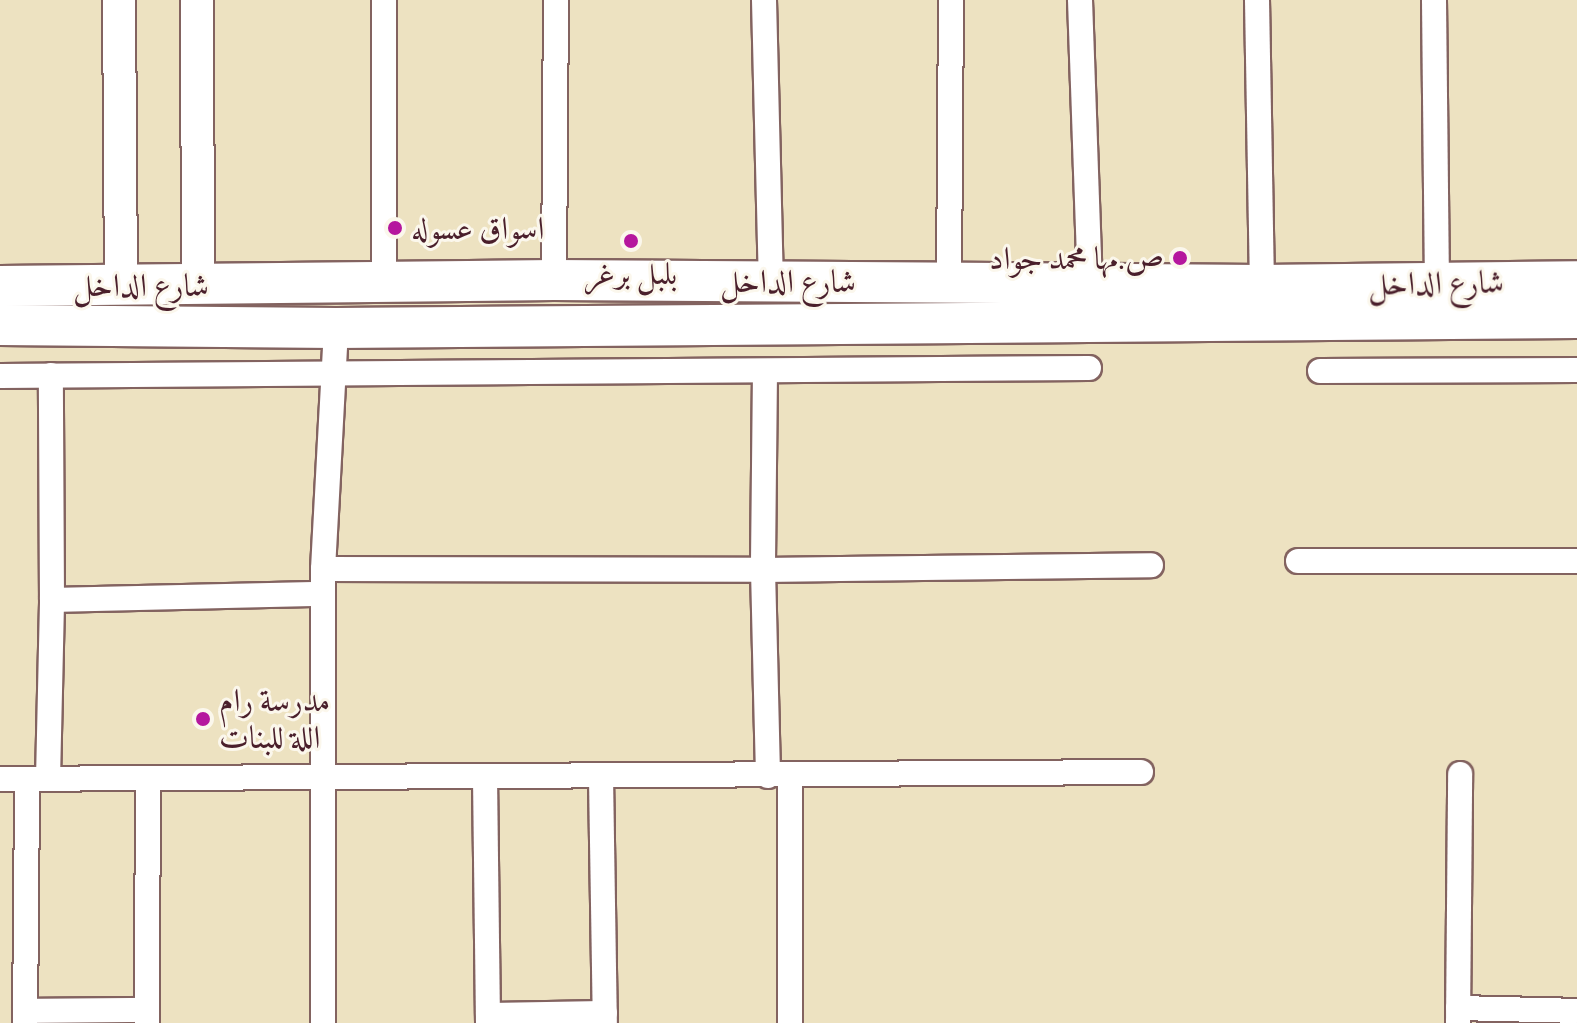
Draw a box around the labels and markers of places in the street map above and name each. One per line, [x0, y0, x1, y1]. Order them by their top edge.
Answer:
place label: اسواق عسوله [411, 209, 544, 247]
marker: اسواق عسوله [386, 219, 404, 237]
marker: بلبل برغر [622, 232, 640, 250]
place label: ص.مها محمد جواد [989, 239, 1164, 277]
marker: ص.مها محمد جواد [1171, 249, 1189, 267]
place label: بلبل برغر [585, 254, 677, 292]
place label: مدرسة رام اللة للبنات [219, 682, 330, 757]
marker: مدرسة رام اللة للبنات [194, 710, 212, 728]

